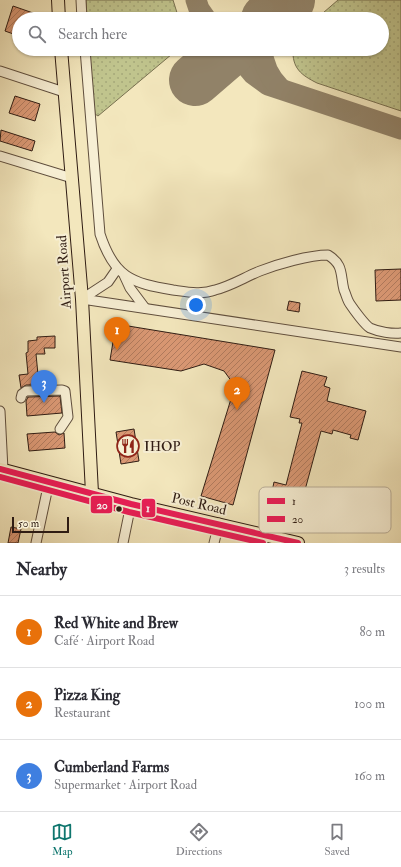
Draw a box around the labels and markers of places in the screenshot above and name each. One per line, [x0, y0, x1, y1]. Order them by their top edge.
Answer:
pin: 1 [104, 317, 130, 350]
pin: 3 [31, 370, 57, 403]
pin: 2 [224, 377, 250, 410]
restaurant icon: IHOP [115, 433, 141, 459]
place label: IHOP [144, 438, 181, 455]
unlabelled marker [114, 504, 124, 514]

